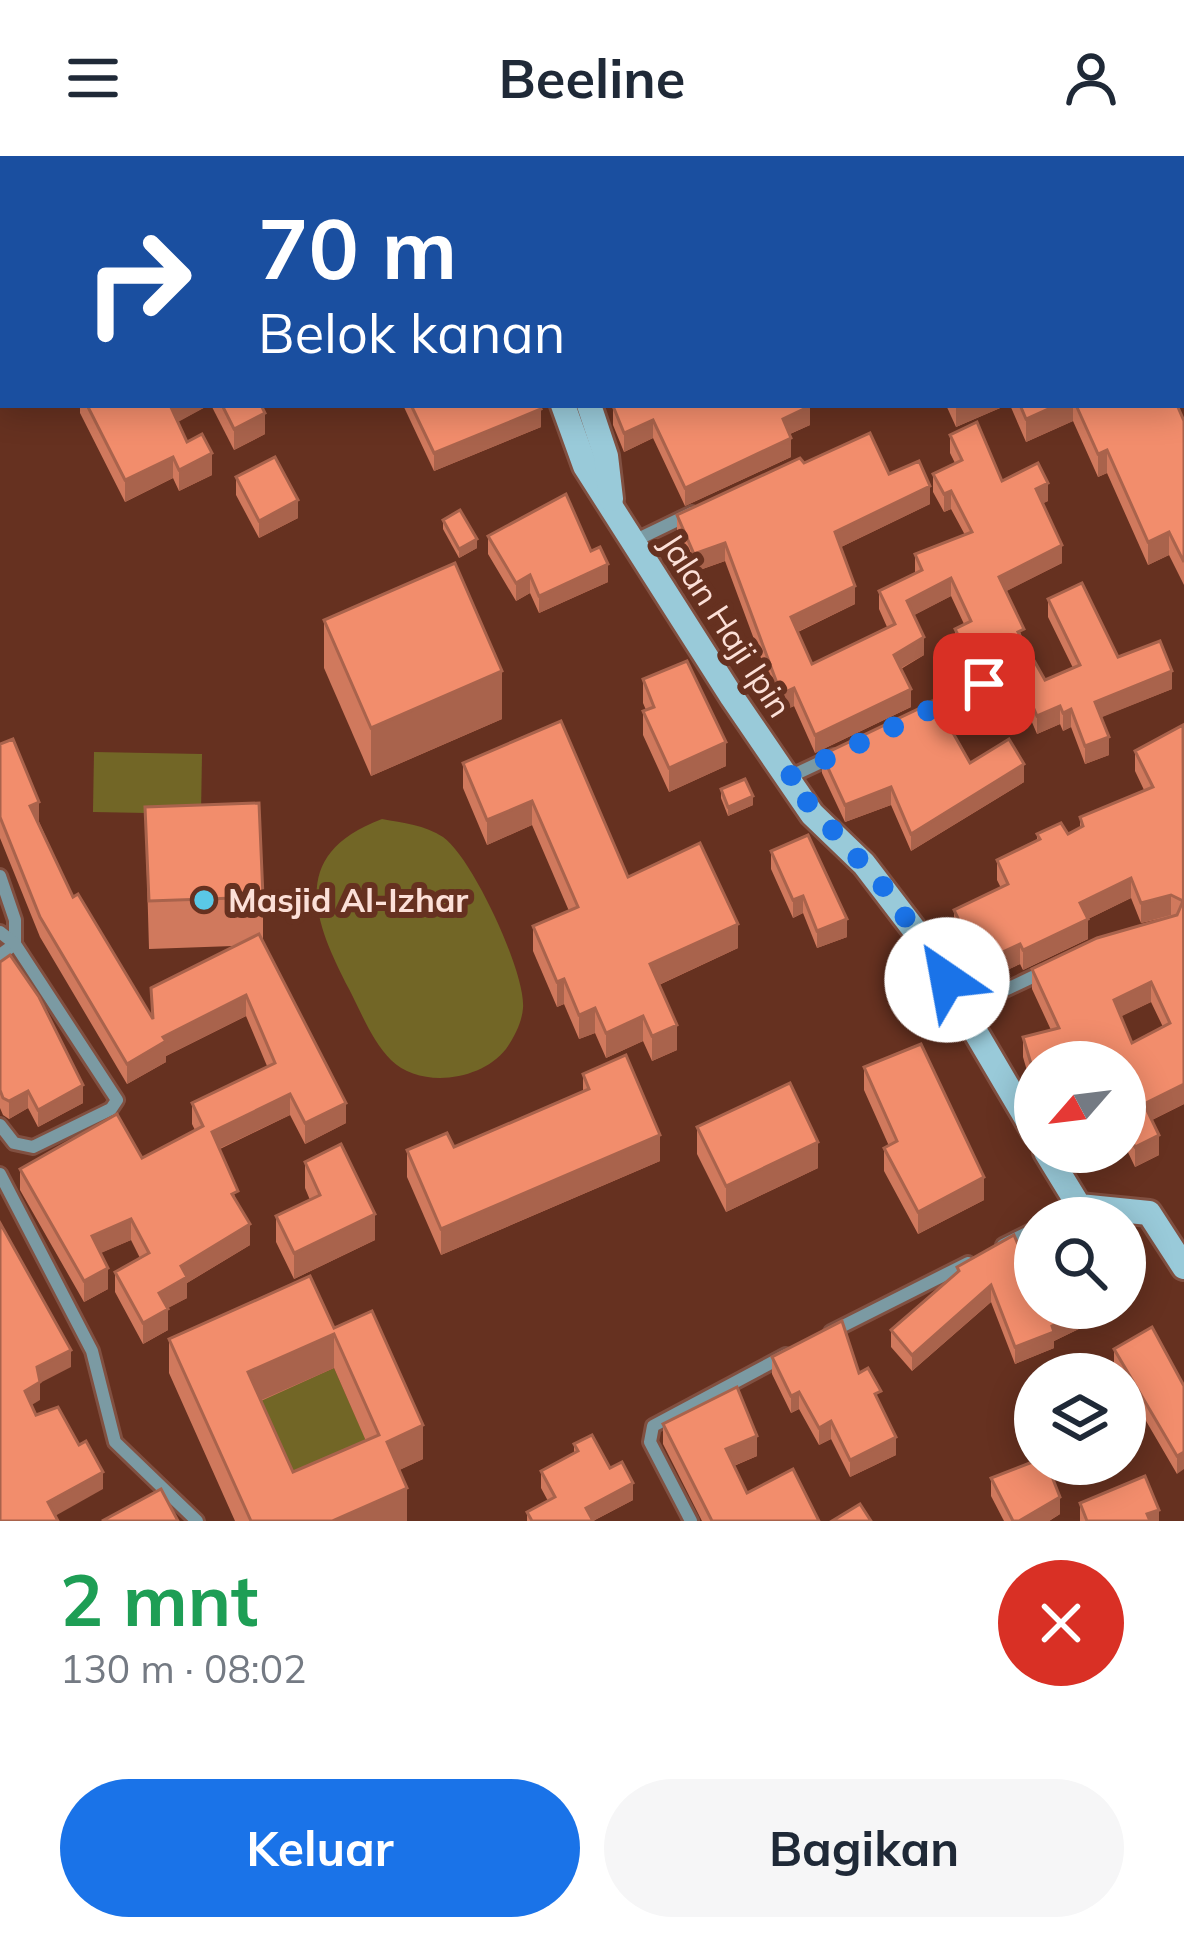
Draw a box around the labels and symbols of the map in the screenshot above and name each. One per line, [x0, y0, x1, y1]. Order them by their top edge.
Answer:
street label: Jalan Haji Ipin [652, 525, 801, 724]
pin [933, 633, 1035, 735]
place label: Masjid Al-Izhar [228, 879, 468, 920]
marker: Masjid Al-Izhar [191, 887, 217, 913]
position arrow [884, 917, 1010, 1043]
north arrow [1014, 1041, 1146, 1173]

